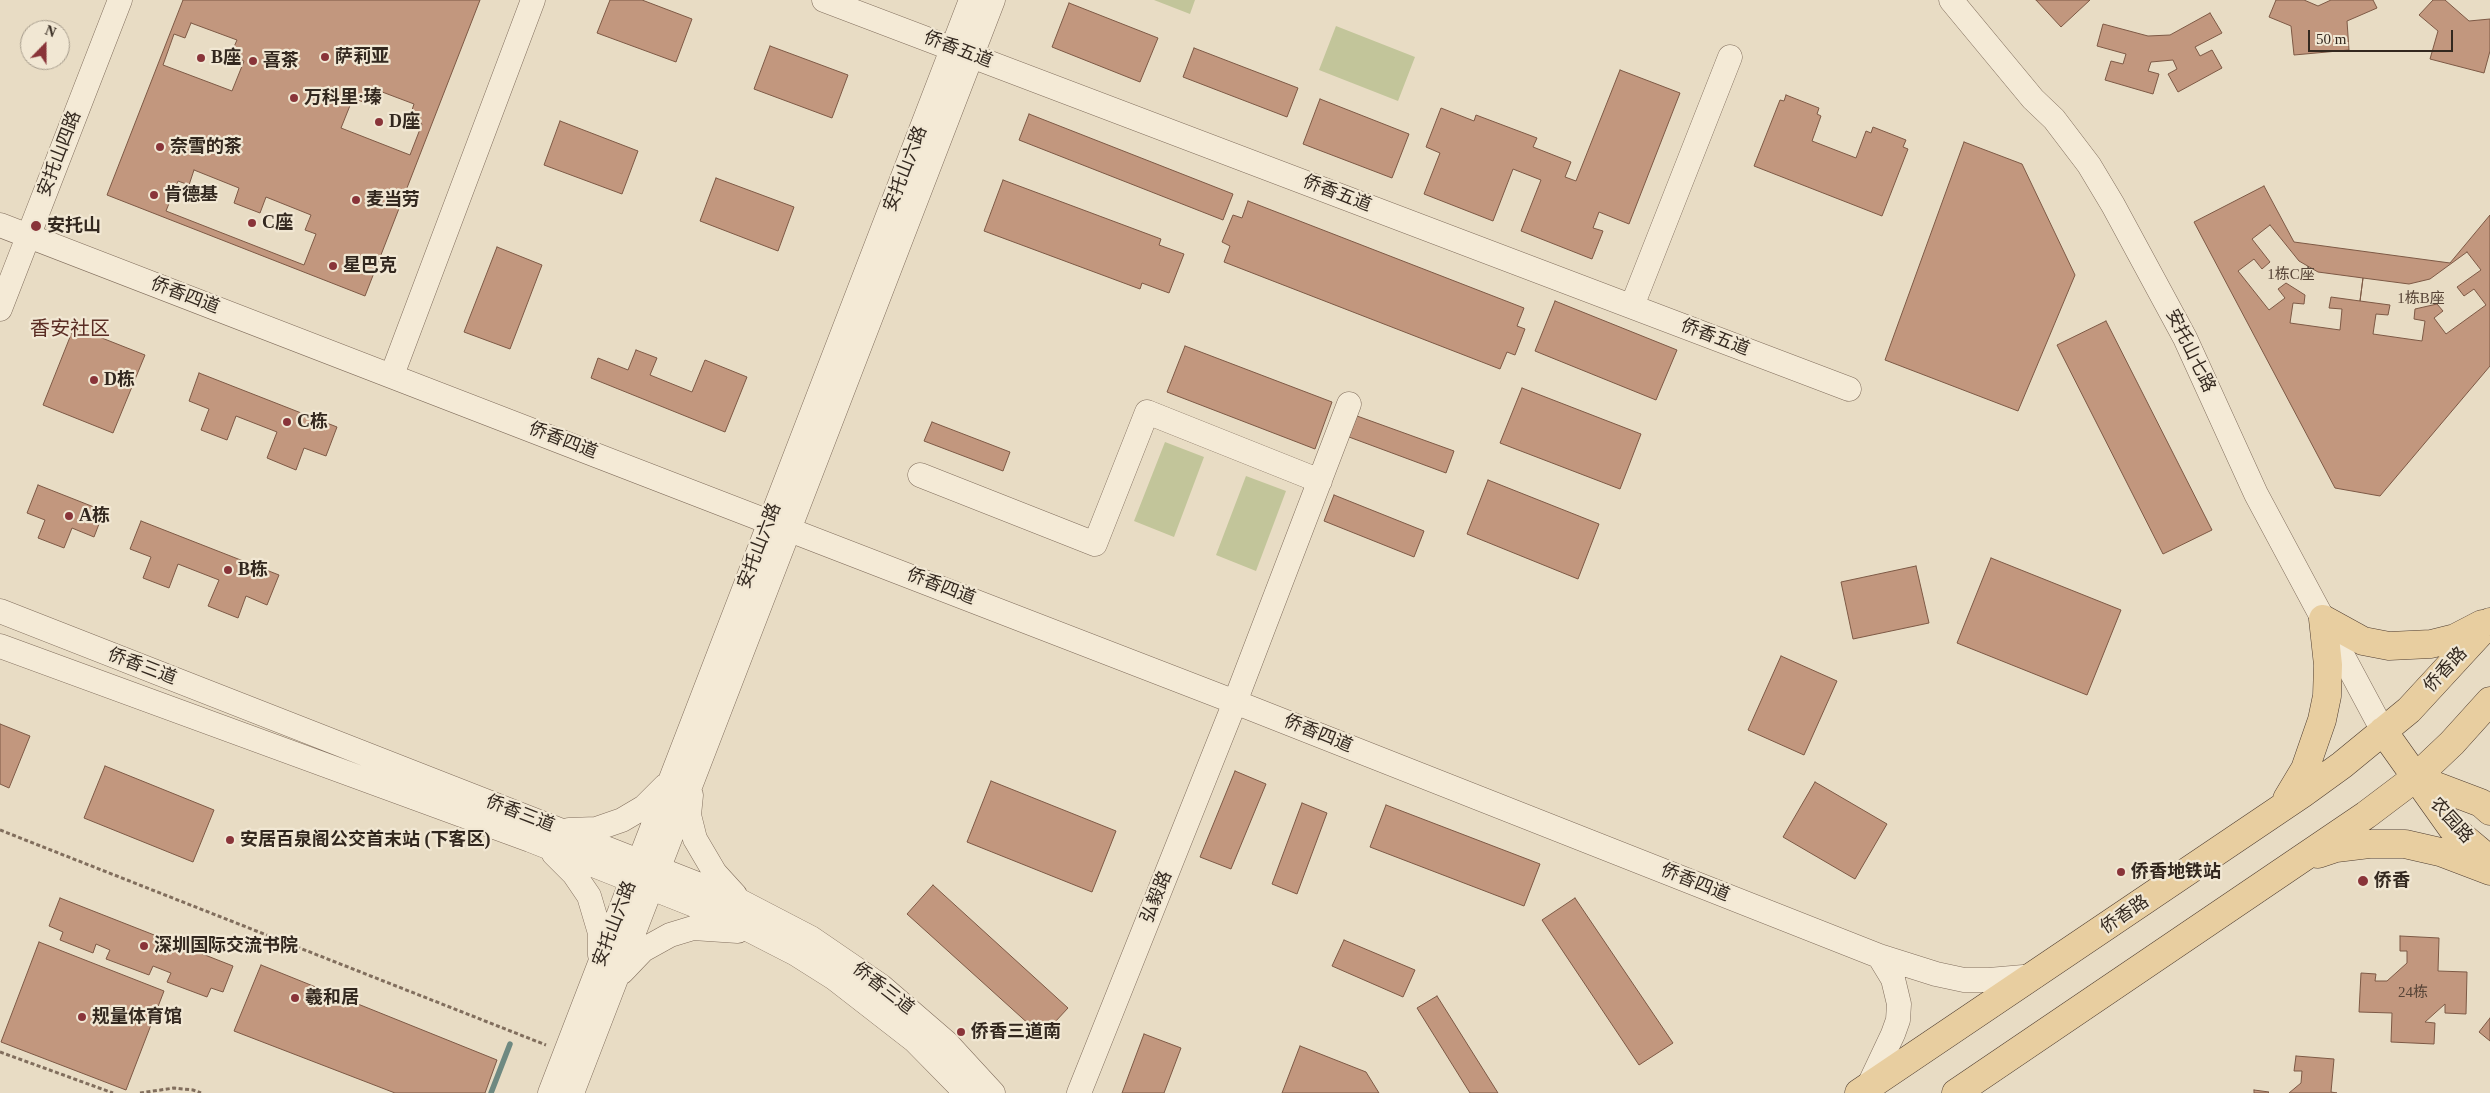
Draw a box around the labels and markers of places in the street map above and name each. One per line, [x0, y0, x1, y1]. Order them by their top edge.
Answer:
place label: 萨莉亚 [335, 46, 389, 68]
place label: B座 [211, 47, 241, 69]
place label: 喜茶 [263, 50, 299, 72]
marker: 萨莉亚 [319, 51, 331, 63]
marker: B座 [195, 52, 207, 64]
marker: 喜茶 [247, 55, 259, 67]
place label: 万科里·瑧 [304, 87, 382, 109]
marker: 万科里·瑧 [288, 92, 300, 104]
place label: D座 [389, 111, 420, 133]
marker: D座 [373, 116, 385, 128]
place label: 奈雪的茶 [170, 136, 242, 158]
marker: 奈雪的茶 [154, 141, 166, 153]
place label: 肯德基 [164, 184, 218, 206]
marker: 肯德基 [148, 189, 160, 201]
place label: 麦当劳 [366, 189, 420, 211]
marker: 麦当劳 [350, 194, 362, 206]
place label: C座 [262, 212, 293, 234]
place label: 安托山 [47, 215, 101, 237]
marker: C座 [246, 217, 258, 229]
marker: 安托山 [29, 219, 43, 233]
place label: 星巴克 [343, 255, 397, 277]
marker: 星巴克 [327, 260, 339, 272]
place label: D栋 [104, 369, 135, 391]
marker: D栋 [88, 374, 100, 386]
place label: C栋 [297, 411, 328, 433]
marker: C栋 [281, 416, 293, 428]
place label: A栋 [79, 505, 110, 527]
marker: A栋 [63, 510, 75, 522]
place label: B栋 [238, 559, 268, 581]
marker: B栋 [222, 564, 234, 576]
place label: 安居百泉阁公交首末站 (下客区) [240, 829, 490, 851]
marker: 安居百泉阁公交首末站 (下客区) [224, 834, 236, 846]
place label: 侨香地铁站 [2131, 861, 2221, 883]
marker: 侨香地铁站 [2115, 866, 2127, 878]
place label: 侨香 [2374, 870, 2410, 892]
marker: 侨香 [2356, 874, 2370, 888]
place label: 深圳国际交流书院 [154, 935, 298, 957]
marker: 深圳国际交流书院 [138, 940, 150, 952]
place label: 羲和居 [305, 987, 359, 1009]
marker: 羲和居 [289, 992, 301, 1004]
place label: 规量体育馆 [92, 1006, 182, 1028]
marker: 规量体育馆 [76, 1011, 88, 1023]
place label: 侨香三道南 [971, 1021, 1061, 1043]
marker: 侨香三道南 [955, 1026, 967, 1038]

